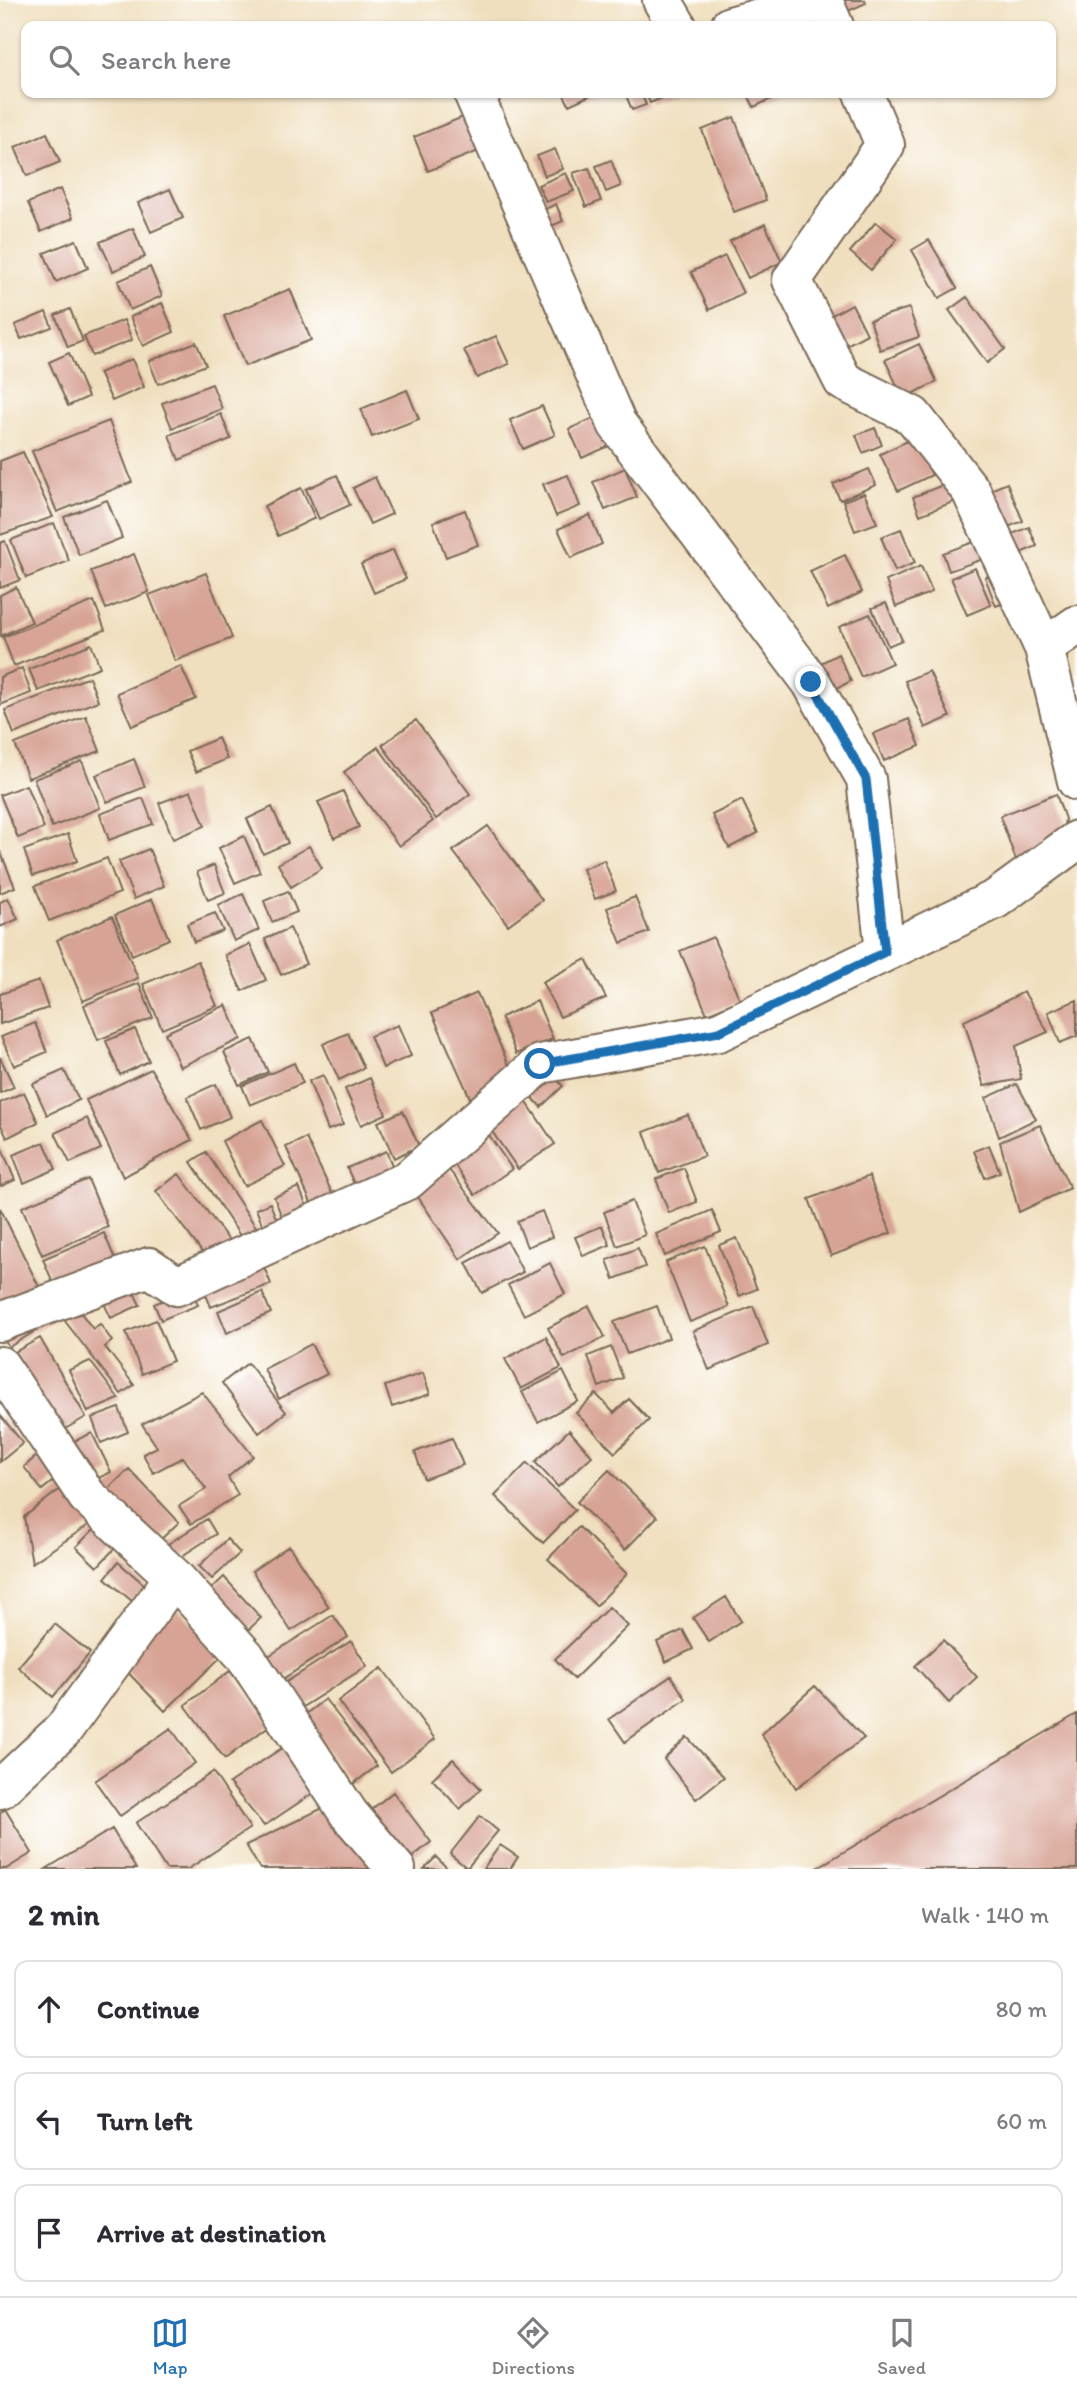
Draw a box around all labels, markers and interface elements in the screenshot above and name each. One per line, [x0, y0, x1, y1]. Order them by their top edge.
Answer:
search box [21, 21, 1056, 98]
icon: search [45, 41, 83, 79]
text: Search here [101, 44, 231, 76]
route end [795, 666, 826, 697]
route start [524, 1048, 555, 1079]
text: 2 min [28, 1896, 99, 1933]
text: Walk · 140 m [921, 1901, 1049, 1929]
icon: ahead [30, 1990, 68, 2028]
text: Continue [97, 1993, 200, 2025]
text: 80 m [996, 1995, 1047, 2023]
icon: left [30, 2102, 68, 2140]
text: Turn left [97, 2105, 193, 2137]
text: 60 m [996, 2107, 1047, 2135]
icon: arrive [30, 2214, 68, 2252]
text: Arrive at destination [97, 2217, 326, 2249]
tab: Map [151, 2314, 189, 2379]
tab: Directions [491, 2314, 575, 2379]
tab: Saved [877, 2314, 926, 2379]

